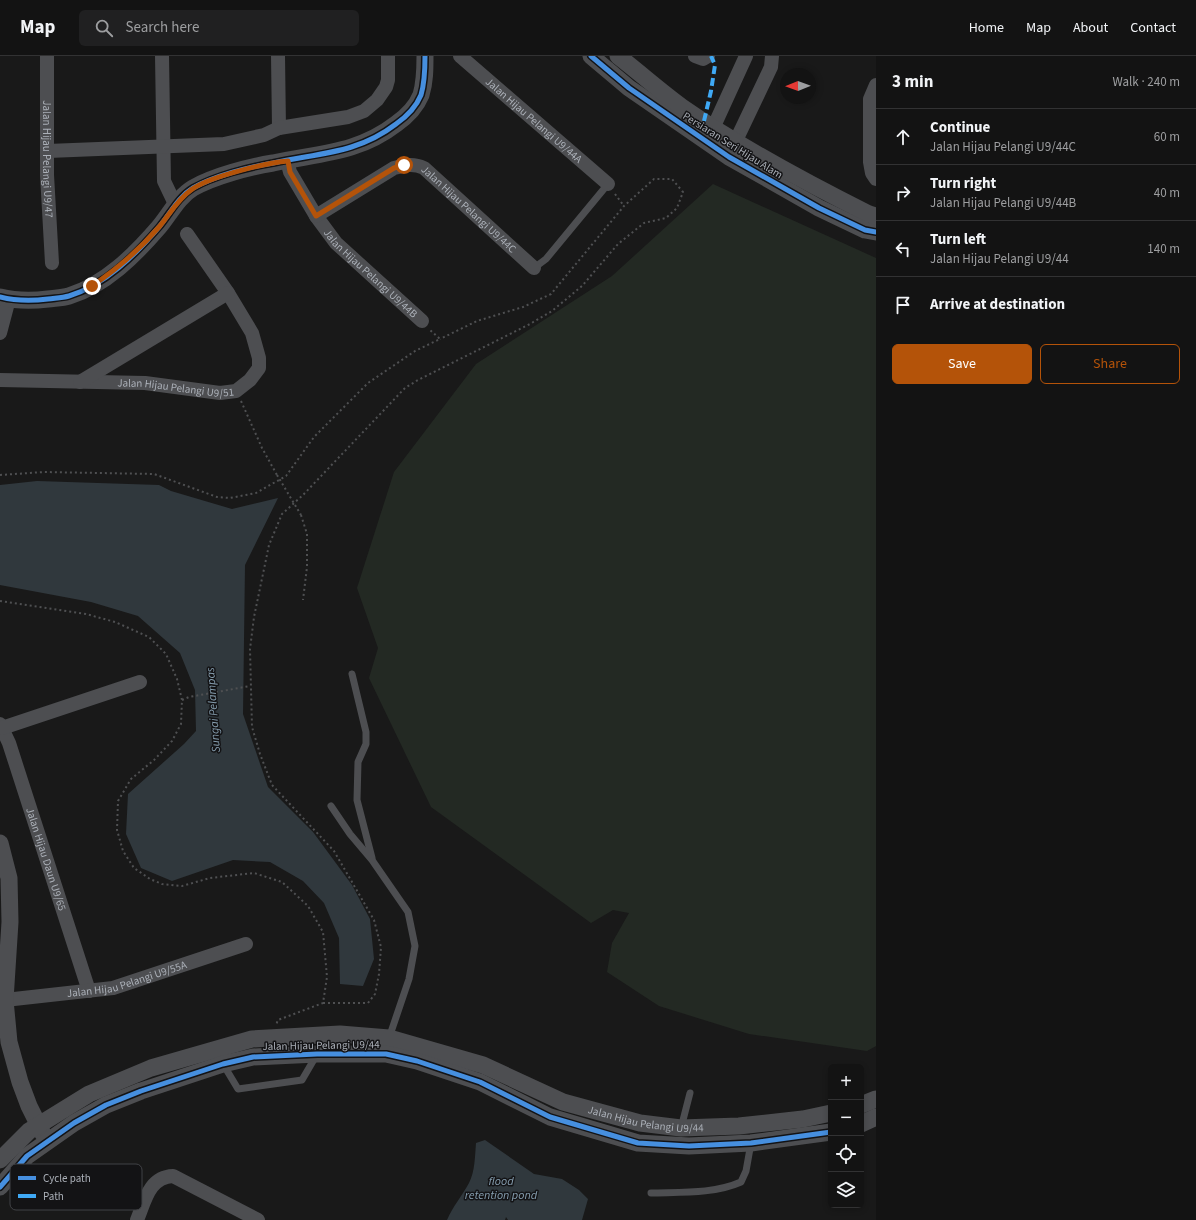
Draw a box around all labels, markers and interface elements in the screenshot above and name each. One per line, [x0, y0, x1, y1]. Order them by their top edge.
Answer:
search box [79, 10, 359, 46]
text: Map [20, 14, 55, 41]
icon: search [93, 17, 115, 39]
text: Search here [125, 17, 199, 38]
text: Home [969, 18, 1004, 38]
text: Map [1026, 18, 1051, 38]
text: About [1073, 18, 1108, 38]
text: Contact [1130, 18, 1176, 38]
north arrow [780, 68, 816, 104]
text: 3 min [892, 70, 933, 94]
text: Walk · 240 m [1112, 73, 1180, 91]
street label: Jalan Hijau Pelangi U9/44A [482, 74, 585, 167]
street label: Jalan Hijau Pelangi U9/47 [39, 100, 56, 218]
street label: Persiaran Seri Hijau Alam [680, 109, 786, 182]
text: Continue [930, 117, 990, 138]
icon: ahead [892, 126, 914, 148]
text: 60 m [1154, 128, 1180, 146]
text: Jalan Hijau Pelangi U9/44C [930, 138, 1076, 156]
route start [395, 156, 413, 174]
street label: Jalan Hijau Pelangi U9/44C [418, 162, 519, 256]
text: Turn right [930, 173, 996, 194]
icon: right [892, 182, 914, 204]
text: 40 m [1154, 184, 1180, 202]
text: Jalan Hijau Pelangi U9/44B [930, 194, 1076, 212]
street label: Jalan Hijau Pelangi U9/44B [320, 226, 421, 322]
text: Turn left [930, 229, 986, 250]
icon: left [892, 238, 914, 260]
text: 140 m [1147, 240, 1180, 258]
text: Jalan Hijau Pelangi U9/44 [930, 250, 1069, 268]
route end [83, 277, 101, 295]
icon: arrive [892, 294, 914, 316]
text: Arrive at destination [930, 294, 1065, 315]
button: Save [892, 344, 1032, 384]
button: Share [1040, 344, 1180, 384]
street label: Jalan Hijau Pelangi U9/51 [117, 375, 235, 401]
water label: Sungai Pelampas [202, 667, 225, 753]
street label: Jalan Hijau Daun U9/65 [22, 806, 70, 913]
street label: Jalan Hijau Pelangi U9/55A [66, 957, 189, 1001]
street label: Jalan Hijau Pelangi U9/44 [262, 1037, 380, 1054]
map controls [828, 1064, 864, 1208]
button: + [828, 1064, 864, 1100]
button: − [828, 1100, 864, 1136]
street label: Jalan Hijau Pelangi U9/44 [586, 1102, 704, 1136]
button: locate [828, 1136, 864, 1172]
legend [10, 1164, 142, 1210]
text: Cycle path [43, 1171, 91, 1186]
button: layers [828, 1172, 864, 1208]
water label: flood retention pond [465, 1173, 538, 1204]
text: Path [43, 1189, 64, 1204]

